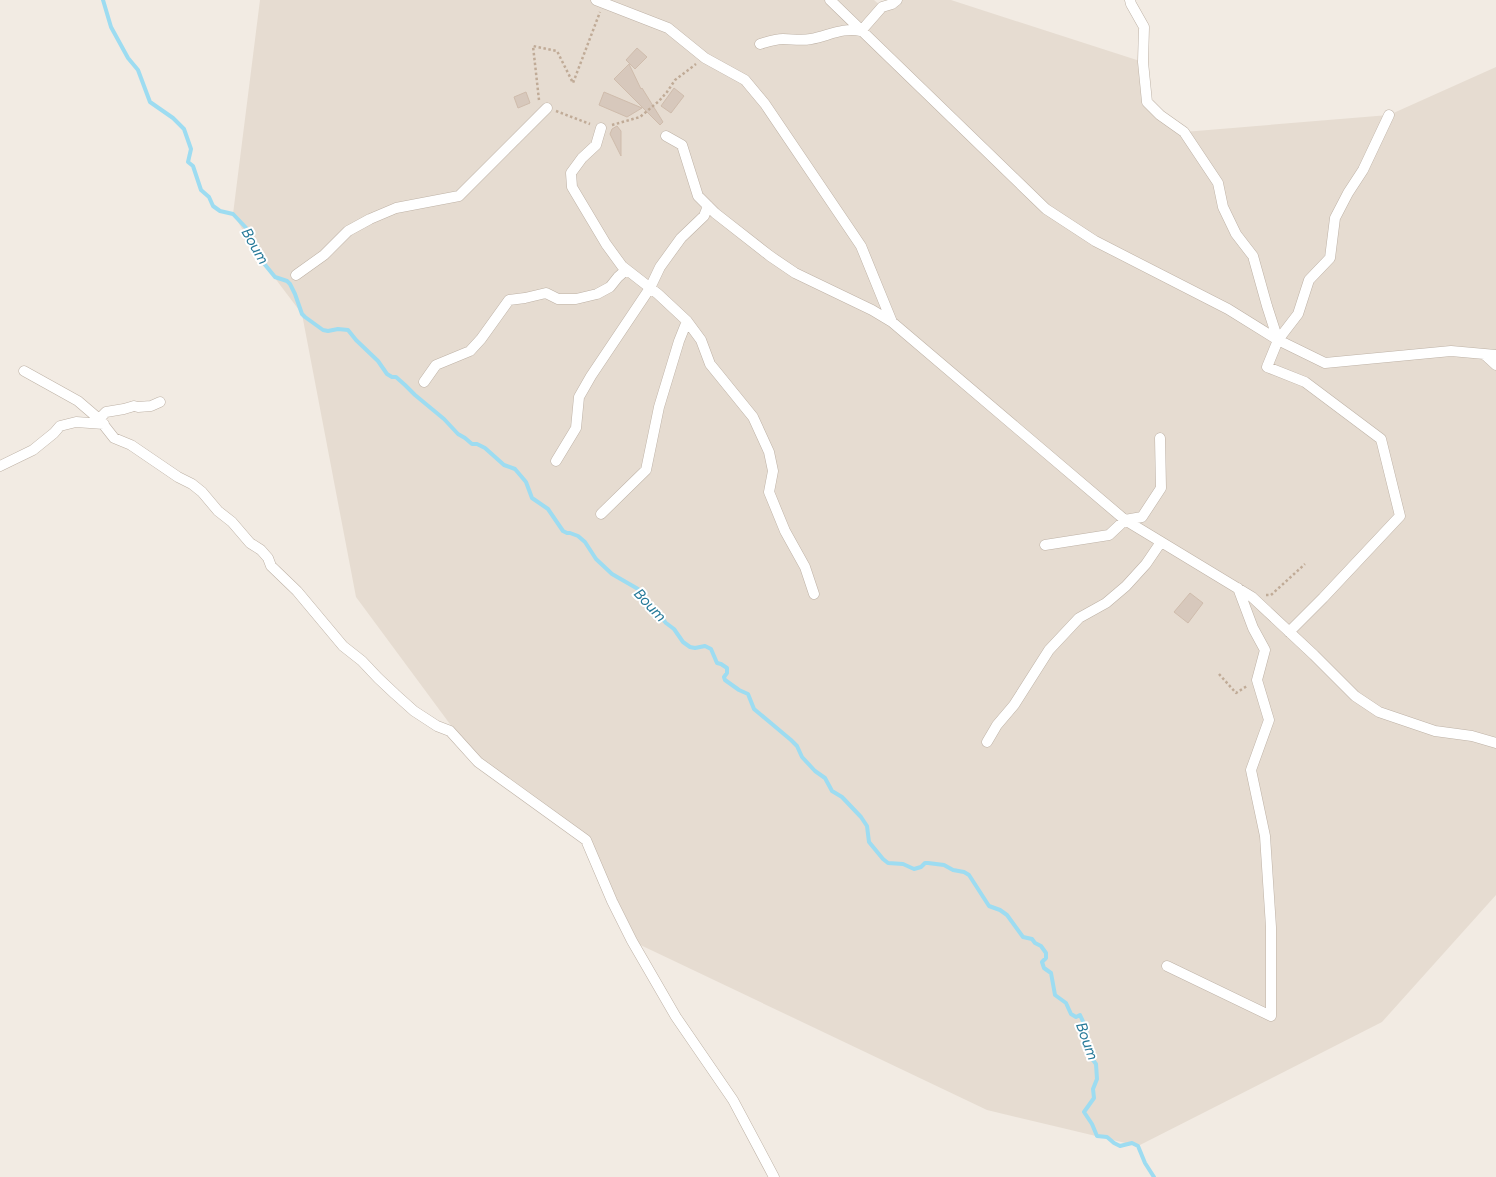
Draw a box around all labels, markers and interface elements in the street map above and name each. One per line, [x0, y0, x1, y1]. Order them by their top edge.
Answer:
water label: Boum [237, 225, 273, 268]
water label: Boum [630, 585, 670, 626]
water label: Boum [1072, 1020, 1102, 1063]

